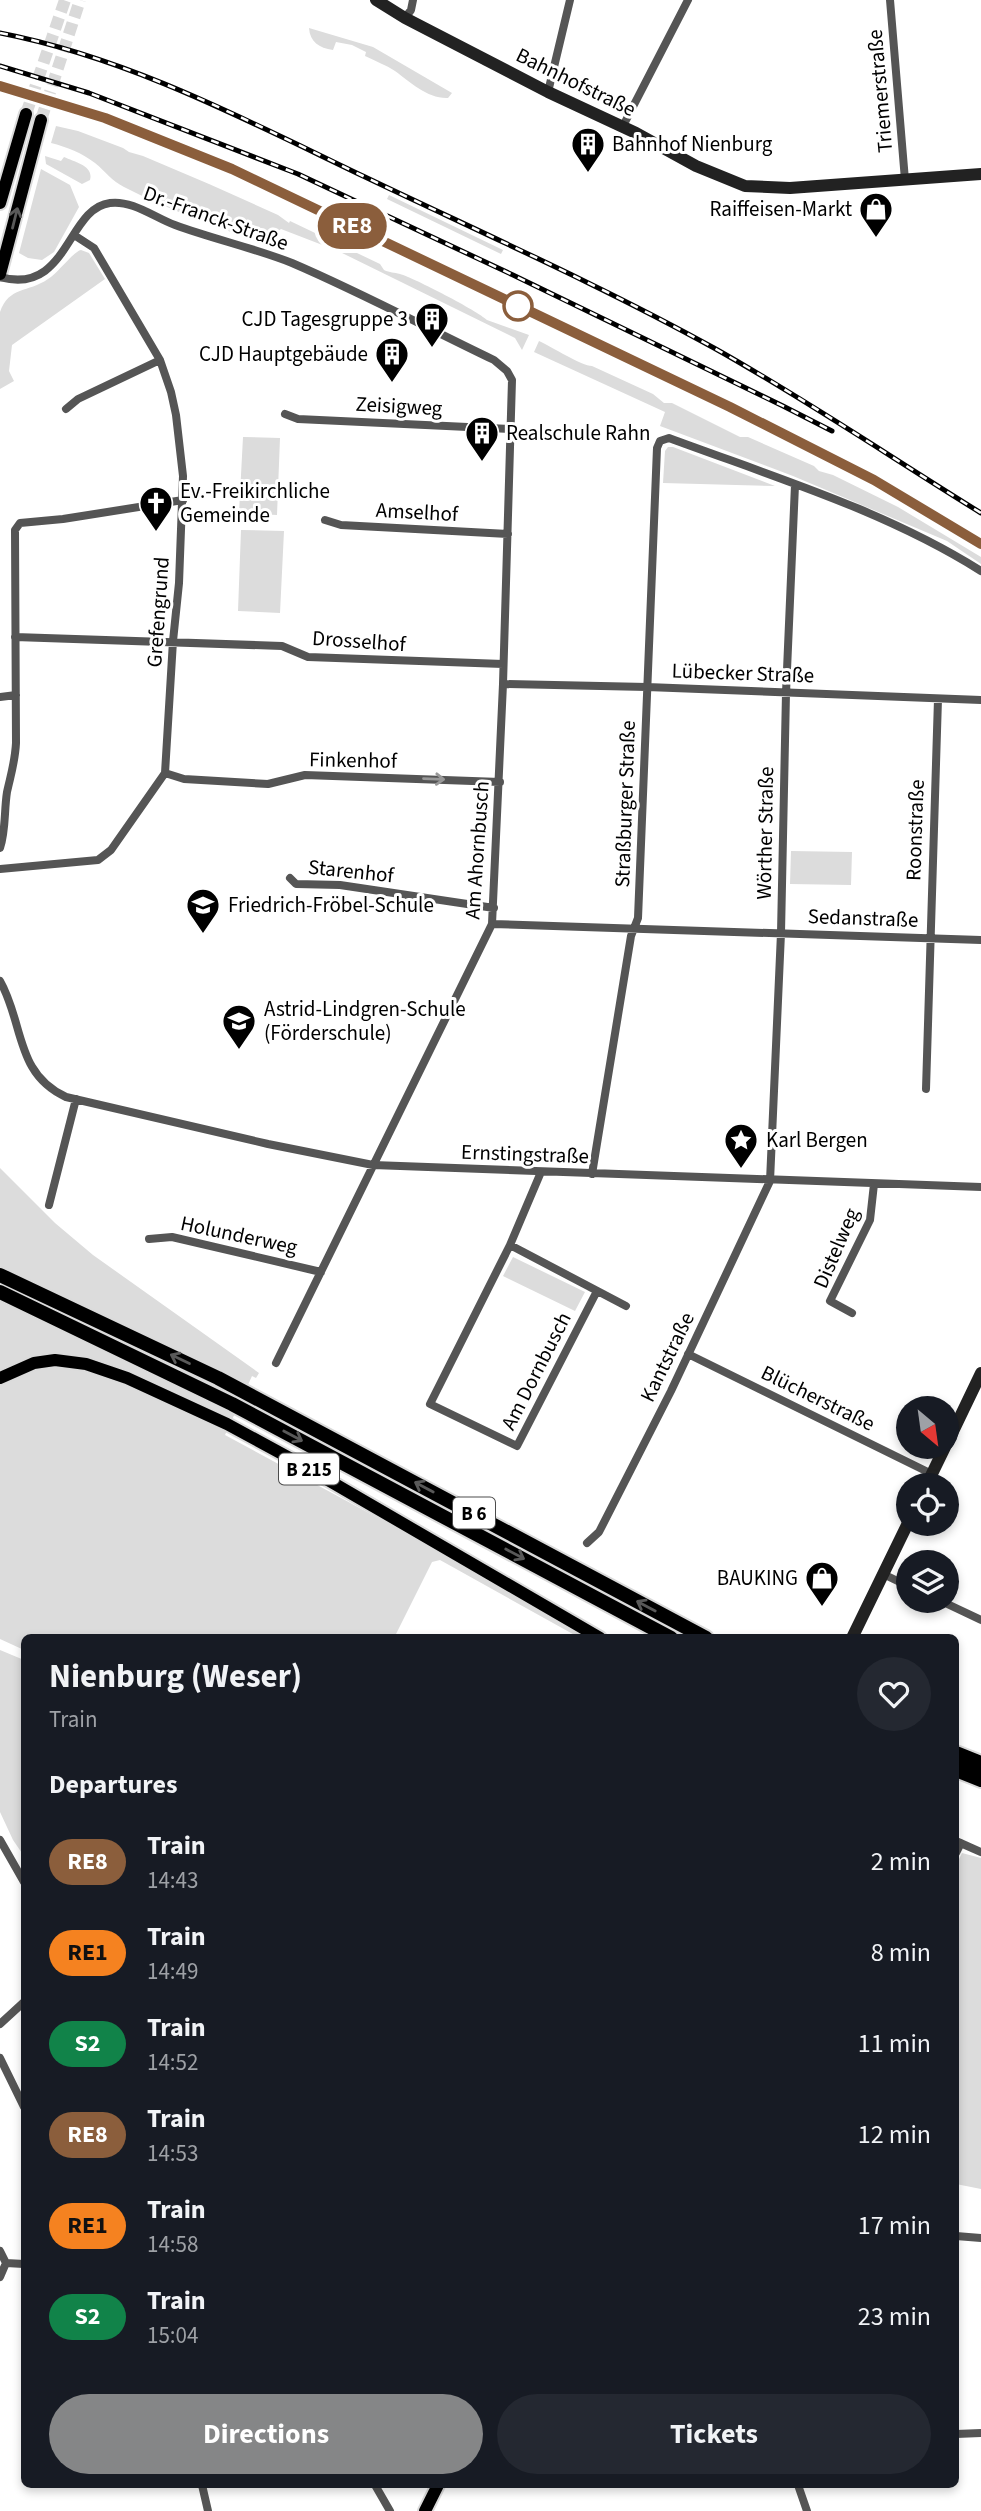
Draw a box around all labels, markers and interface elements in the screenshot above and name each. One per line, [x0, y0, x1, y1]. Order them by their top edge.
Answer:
street label: Triemerstraße [860, 28, 900, 154]
street label: Bahnhofstraße [511, 40, 641, 124]
building icon: Bahnhof Nienburg [569, 125, 607, 174]
place label: Bahnhof Nienburg [612, 129, 773, 159]
street label: Dr.-Franck-Straße [139, 178, 293, 258]
shop icon: Raiffeisen-Markt [857, 190, 895, 239]
place label: Raiffeisen-Markt [709, 194, 852, 224]
line badge: RE8 [312, 203, 392, 249]
one-way arrow [9, 208, 22, 230]
text: RE8 [332, 208, 372, 243]
unlabelled marker [503, 291, 533, 321]
building icon: CJD Tagesgruppe 3 [413, 300, 451, 349]
place label: CJD Tagesgruppe 3 [242, 304, 408, 334]
building icon: CJD Hauptgebäude [373, 335, 411, 384]
place label: CJD Hauptgebäude [199, 339, 368, 369]
street label: Zeisigweg [355, 389, 444, 423]
building icon: Realschule Rahn [463, 414, 501, 463]
place label: Realschule Rahn [506, 418, 650, 448]
place label: Ev.-Freikirchliche Gemeinde [180, 476, 330, 530]
church icon: Ev.-Freikirchliche Gemeinde [137, 484, 175, 533]
street label: Amselhof [375, 495, 460, 529]
street label: Grefengrund [139, 556, 177, 668]
street label: Drosselhof [311, 623, 408, 659]
street label: Lübecker Straße [671, 656, 815, 690]
street label: Straßburger Straße [607, 720, 643, 888]
street label: Finkenhof [309, 744, 398, 776]
street label: Wörther Straße [749, 766, 781, 900]
one-way arrow [422, 773, 445, 786]
street label: Roonstraße [898, 779, 932, 881]
street label: Am Ahornbusch [457, 780, 497, 920]
street label: Starenhof [307, 852, 396, 890]
school or university icon: Friedrich-Fröbel-Schule [184, 886, 222, 935]
place label: Friedrich-Fröbel-Schule [228, 890, 434, 920]
street label: Sedanstraße [807, 901, 919, 935]
place label: Astrid-Lindgren-Schule (Förderschule) [264, 994, 466, 1048]
school or university icon: Astrid-Lindgren-Schule (Förderschule) [220, 1002, 258, 1051]
place icon: Karl Bergen [722, 1121, 760, 1170]
place label: Karl Bergen [766, 1125, 868, 1155]
street label: Ernstingstraße [461, 1137, 589, 1171]
street label: Distelweg [806, 1203, 867, 1293]
street label: Holunderweg [178, 1208, 301, 1262]
street label: Am Dornbusch [493, 1307, 579, 1435]
street label: Kantstraße [632, 1307, 702, 1407]
one-way arrow [170, 1352, 191, 1366]
street label: Blücherstraße [756, 1358, 880, 1438]
north arrow [896, 1396, 959, 1460]
map controls [896, 1396, 959, 1613]
one-way arrow [282, 1430, 303, 1443]
road number: B 215 [279, 1454, 339, 1484]
button: locate [896, 1473, 959, 1536]
one-way arrow [414, 1480, 434, 1494]
road number: B 6 [453, 1498, 495, 1528]
one-way arrow [505, 1547, 525, 1561]
button: layers [896, 1550, 959, 1613]
shop icon: BAUKING [803, 1559, 841, 1608]
place label: BAUKING [717, 1563, 798, 1593]
one-way arrow [636, 1599, 656, 1613]
text: Nienburg (Weser) [49, 1653, 302, 1700]
button: heart [857, 1657, 931, 1731]
text: Train [49, 1703, 98, 1736]
text: Departures [49, 1766, 177, 1803]
text: Train [147, 1827, 206, 1864]
text: 2 min [871, 1843, 931, 1880]
text: RE8 [67, 1844, 108, 1879]
text: 14:43 [147, 1864, 198, 1897]
text: Train [147, 1918, 206, 1955]
text: 8 min [871, 1934, 931, 1971]
text: RE1 [67, 1935, 108, 1970]
text: 14:49 [147, 1955, 198, 1988]
text: Train [147, 2009, 206, 2046]
text: 11 min [858, 2025, 931, 2062]
text: S2 [74, 2026, 101, 2061]
text: 14:52 [147, 2046, 198, 2079]
text: Train [147, 2100, 206, 2137]
text: 12 min [858, 2116, 931, 2153]
text: RE8 [67, 2117, 108, 2152]
text: 14:53 [147, 2137, 198, 2170]
text: Train [147, 2191, 206, 2228]
text: 17 min [858, 2207, 931, 2244]
text: RE1 [67, 2208, 108, 2243]
text: 14:58 [147, 2228, 198, 2261]
text: Train [147, 2282, 206, 2319]
text: 23 min [858, 2298, 931, 2335]
text: S2 [74, 2299, 101, 2334]
text: 15:04 [147, 2319, 198, 2352]
button: Directions [49, 2394, 483, 2474]
button: Tickets [497, 2394, 931, 2474]

